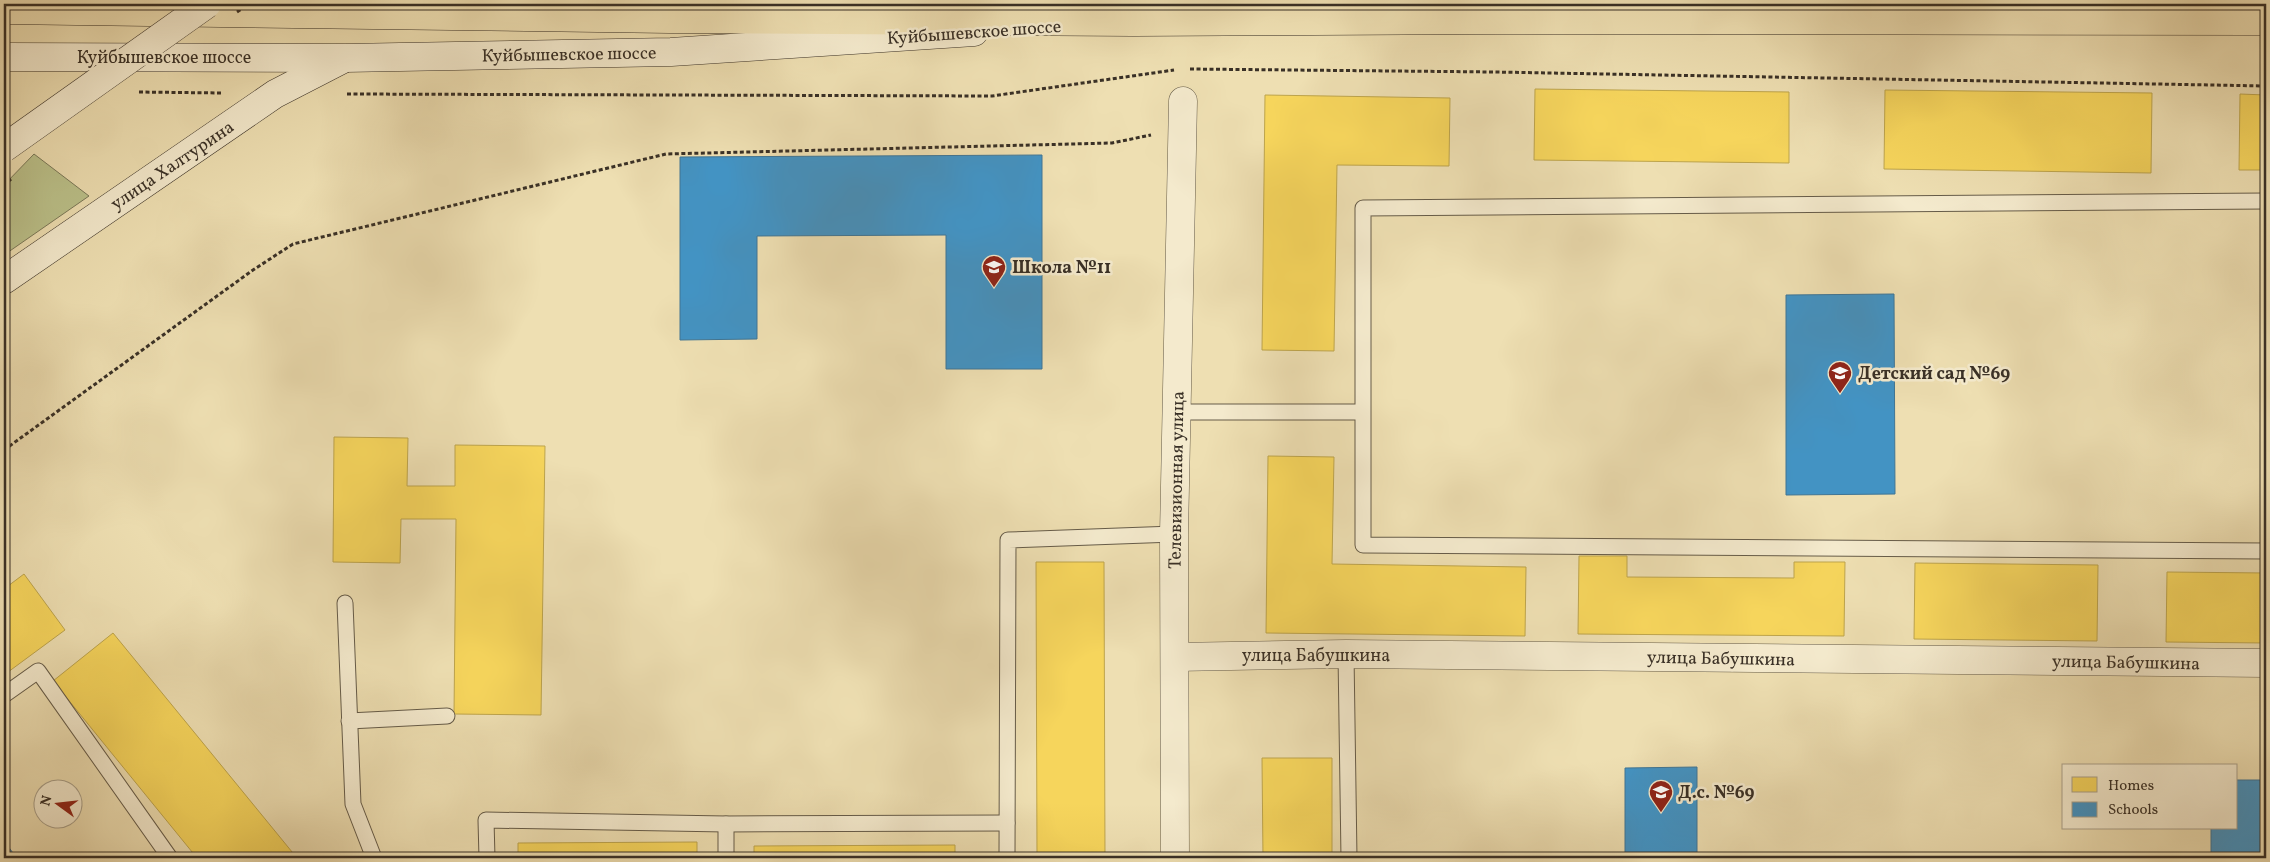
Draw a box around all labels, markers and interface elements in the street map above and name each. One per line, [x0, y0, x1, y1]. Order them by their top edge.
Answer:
street label: Куйбышевское шоссе [886, 15, 1062, 52]
street label: Куйбышевское шоссе [481, 41, 657, 70]
street label: Куйбышевское шоссе [77, 46, 251, 71]
street label: улица Халтурина [106, 115, 240, 217]
school or university icon: Школа №11 [981, 254, 1007, 288]
place label: Школа №11 [1012, 256, 1111, 281]
school or university icon: Детский сад №69 [1827, 360, 1853, 394]
place label: Детский сад №69 [1858, 362, 2010, 387]
street label: Телевизионная улица [1163, 391, 1192, 569]
street label: улица Бабушкина [1242, 644, 1390, 669]
street label: улица Бабушкина [1647, 646, 1795, 673]
street label: улица Бабушкина [2052, 650, 2200, 677]
legend [2062, 764, 2238, 830]
text: Homes [2108, 776, 2154, 797]
school or university icon: Д.с. №69 [1648, 779, 1674, 813]
north arrow [32, 780, 82, 830]
place label: Д.с. №69 [1678, 781, 1755, 806]
text: N [36, 794, 57, 808]
text: Schools [2108, 800, 2158, 821]

